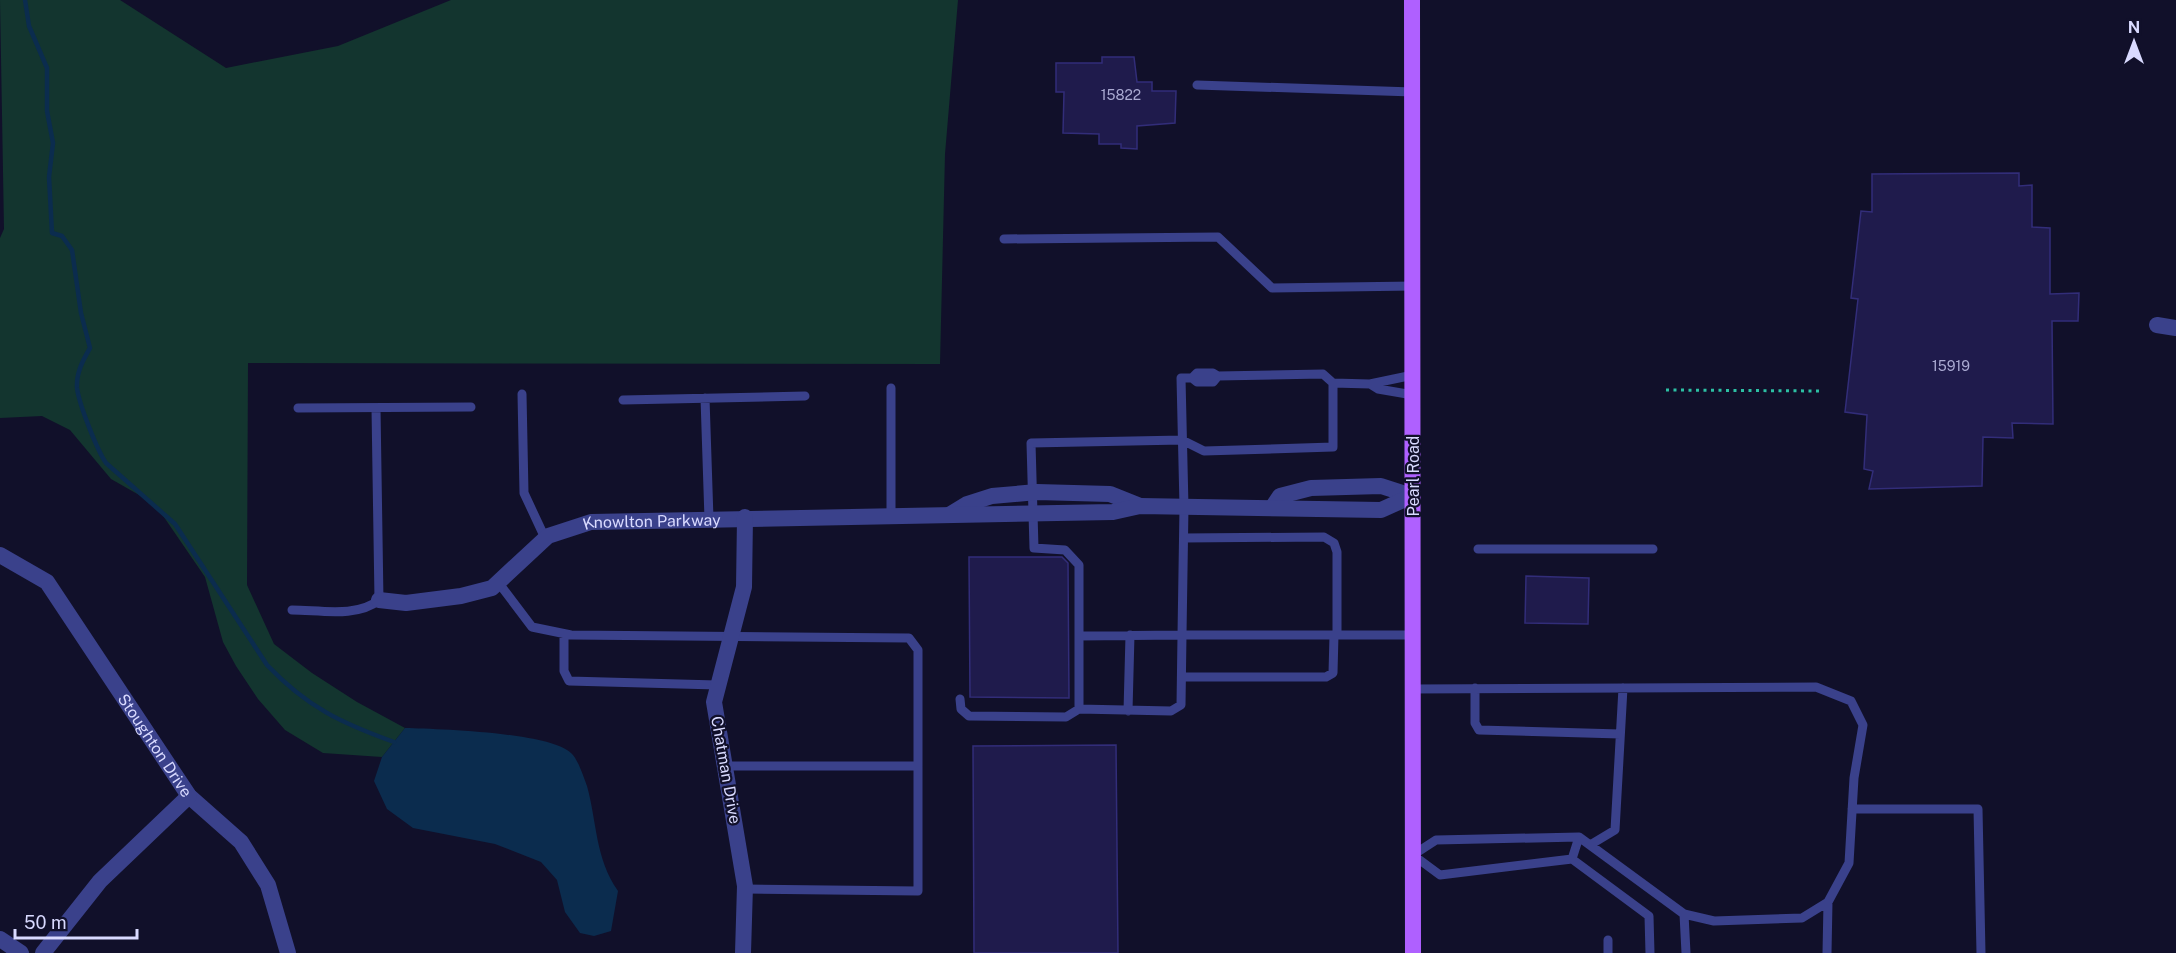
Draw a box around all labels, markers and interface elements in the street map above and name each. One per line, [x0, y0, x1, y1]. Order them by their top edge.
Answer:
north arrow [2104, 12, 2164, 72]
text: N [2128, 18, 2140, 37]
house number: 15822 [1101, 87, 1141, 103]
house number: 15919 [1932, 358, 1970, 374]
street label: Pearl Road [1404, 436, 1423, 516]
street label: Knowlton Parkway [580, 510, 721, 534]
street label: Stoughton Drive [114, 690, 196, 800]
street label: Chatman Drive [707, 715, 745, 825]
scale bar [15, 902, 136, 940]
text: 50 m [24, 912, 67, 933]

